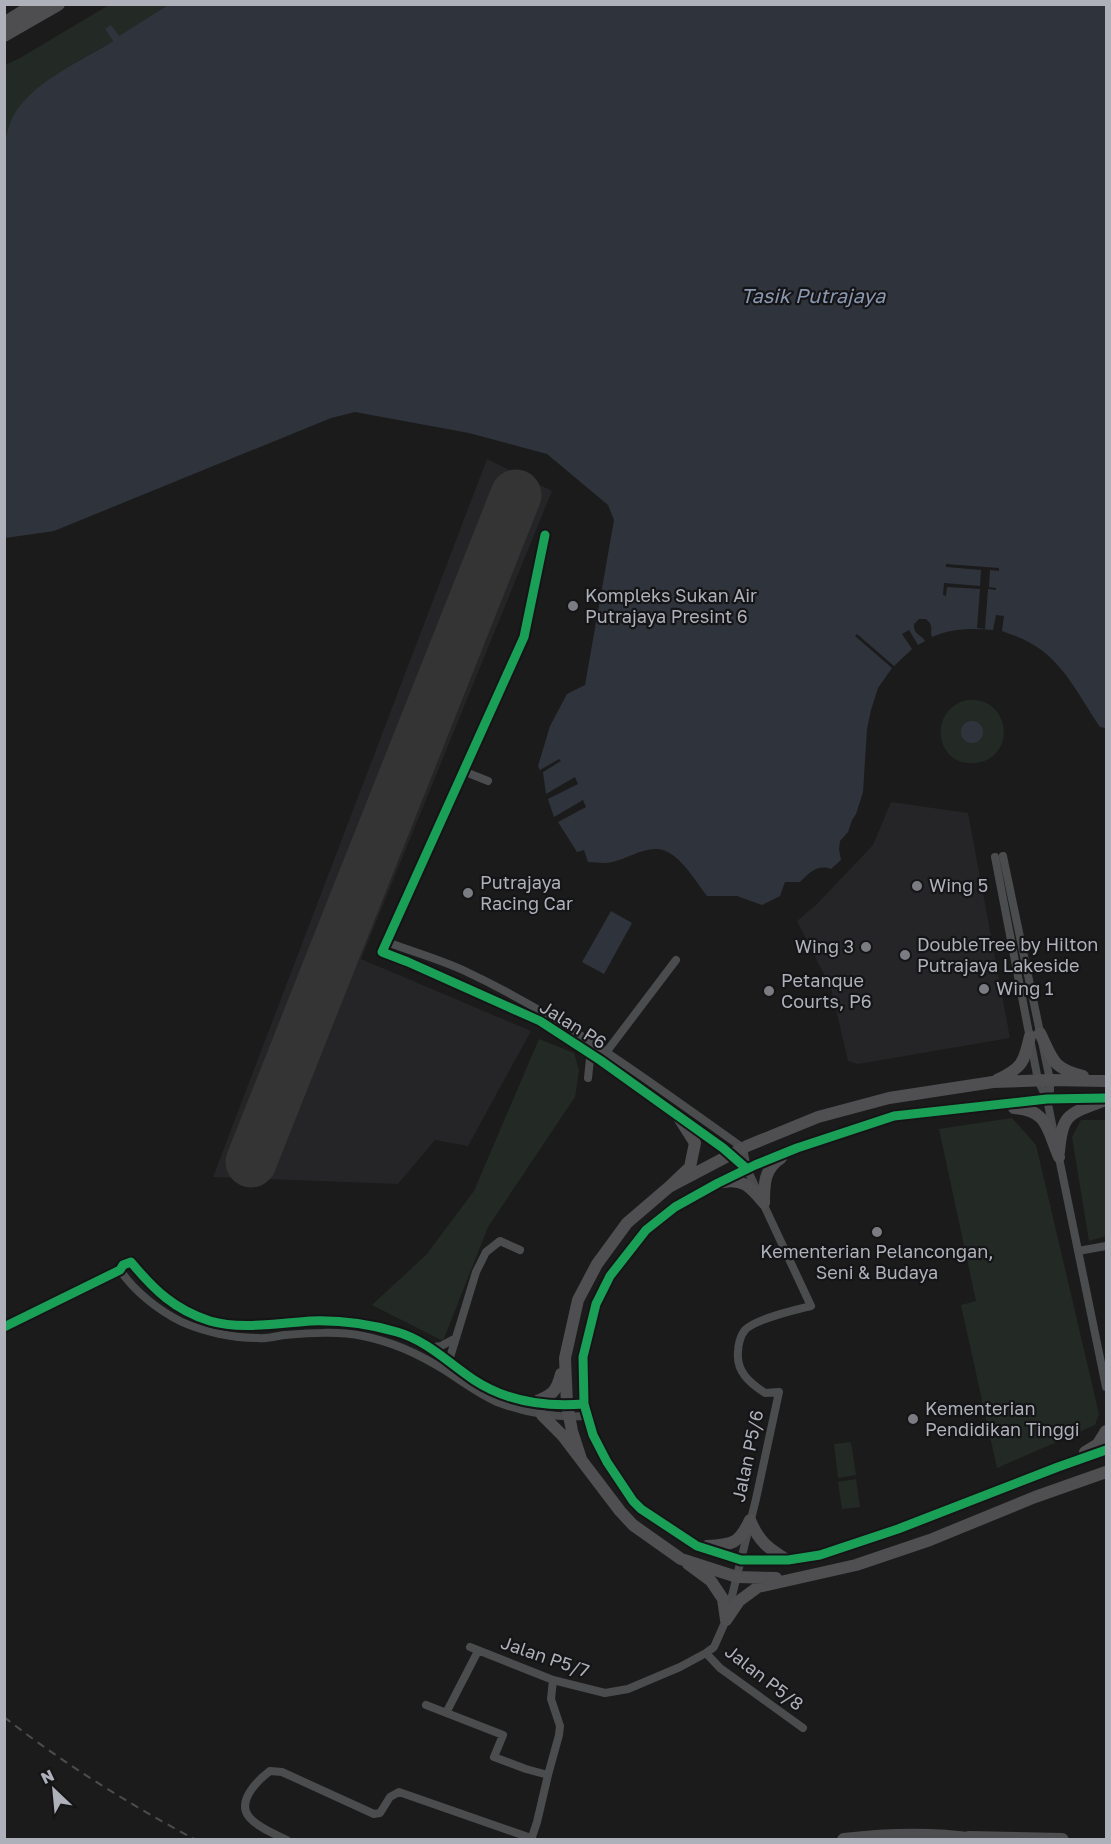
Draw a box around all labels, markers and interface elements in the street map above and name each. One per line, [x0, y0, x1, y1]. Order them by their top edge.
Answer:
water label: Tasik Putrajaya [741, 283, 886, 308]
place label: Kompleks Sukan Air Putrajaya Presint 6 [585, 584, 757, 627]
marker: Kompleks Sukan Air Putrajaya Presint 6 [566, 599, 580, 613]
place label: Putrajaya Racing Car [480, 871, 573, 914]
place label: Wing 5 [929, 874, 988, 896]
marker: Wing 5 [910, 879, 924, 893]
marker: Putrajaya Racing Car [461, 886, 475, 900]
place label: DoubleTree by Hilton Putrajaya Lakeside [917, 933, 1098, 976]
place label: Wing 3 [795, 935, 854, 957]
marker: Wing 3 [859, 940, 873, 954]
marker: DoubleTree by Hilton Putrajaya Lakeside [898, 948, 912, 962]
place label: Petanque Courts, P6 [781, 969, 872, 1012]
place label: Wing 1 [996, 977, 1054, 999]
marker: Wing 1 [977, 982, 991, 996]
marker: Petanque Courts, P6 [762, 984, 776, 998]
street label: Jalan P6 [536, 995, 611, 1053]
marker: Kementerian Pelancongan, Seni & Budaya [870, 1225, 884, 1239]
place label: Kementerian Pelancongan, Seni & Budaya [760, 1240, 994, 1283]
place label: Kementerian Pendidikan Tinggi [925, 1397, 1080, 1440]
street label: Jalan P5/6 [727, 1408, 767, 1504]
marker: Kementerian Pendidikan Tinggi [906, 1412, 920, 1426]
street label: Jalan P5/7 [498, 1631, 592, 1681]
street label: Jalan P5/8 [721, 1640, 808, 1715]
north arrow [24, 1760, 84, 1820]
text: N [38, 1765, 57, 1788]

